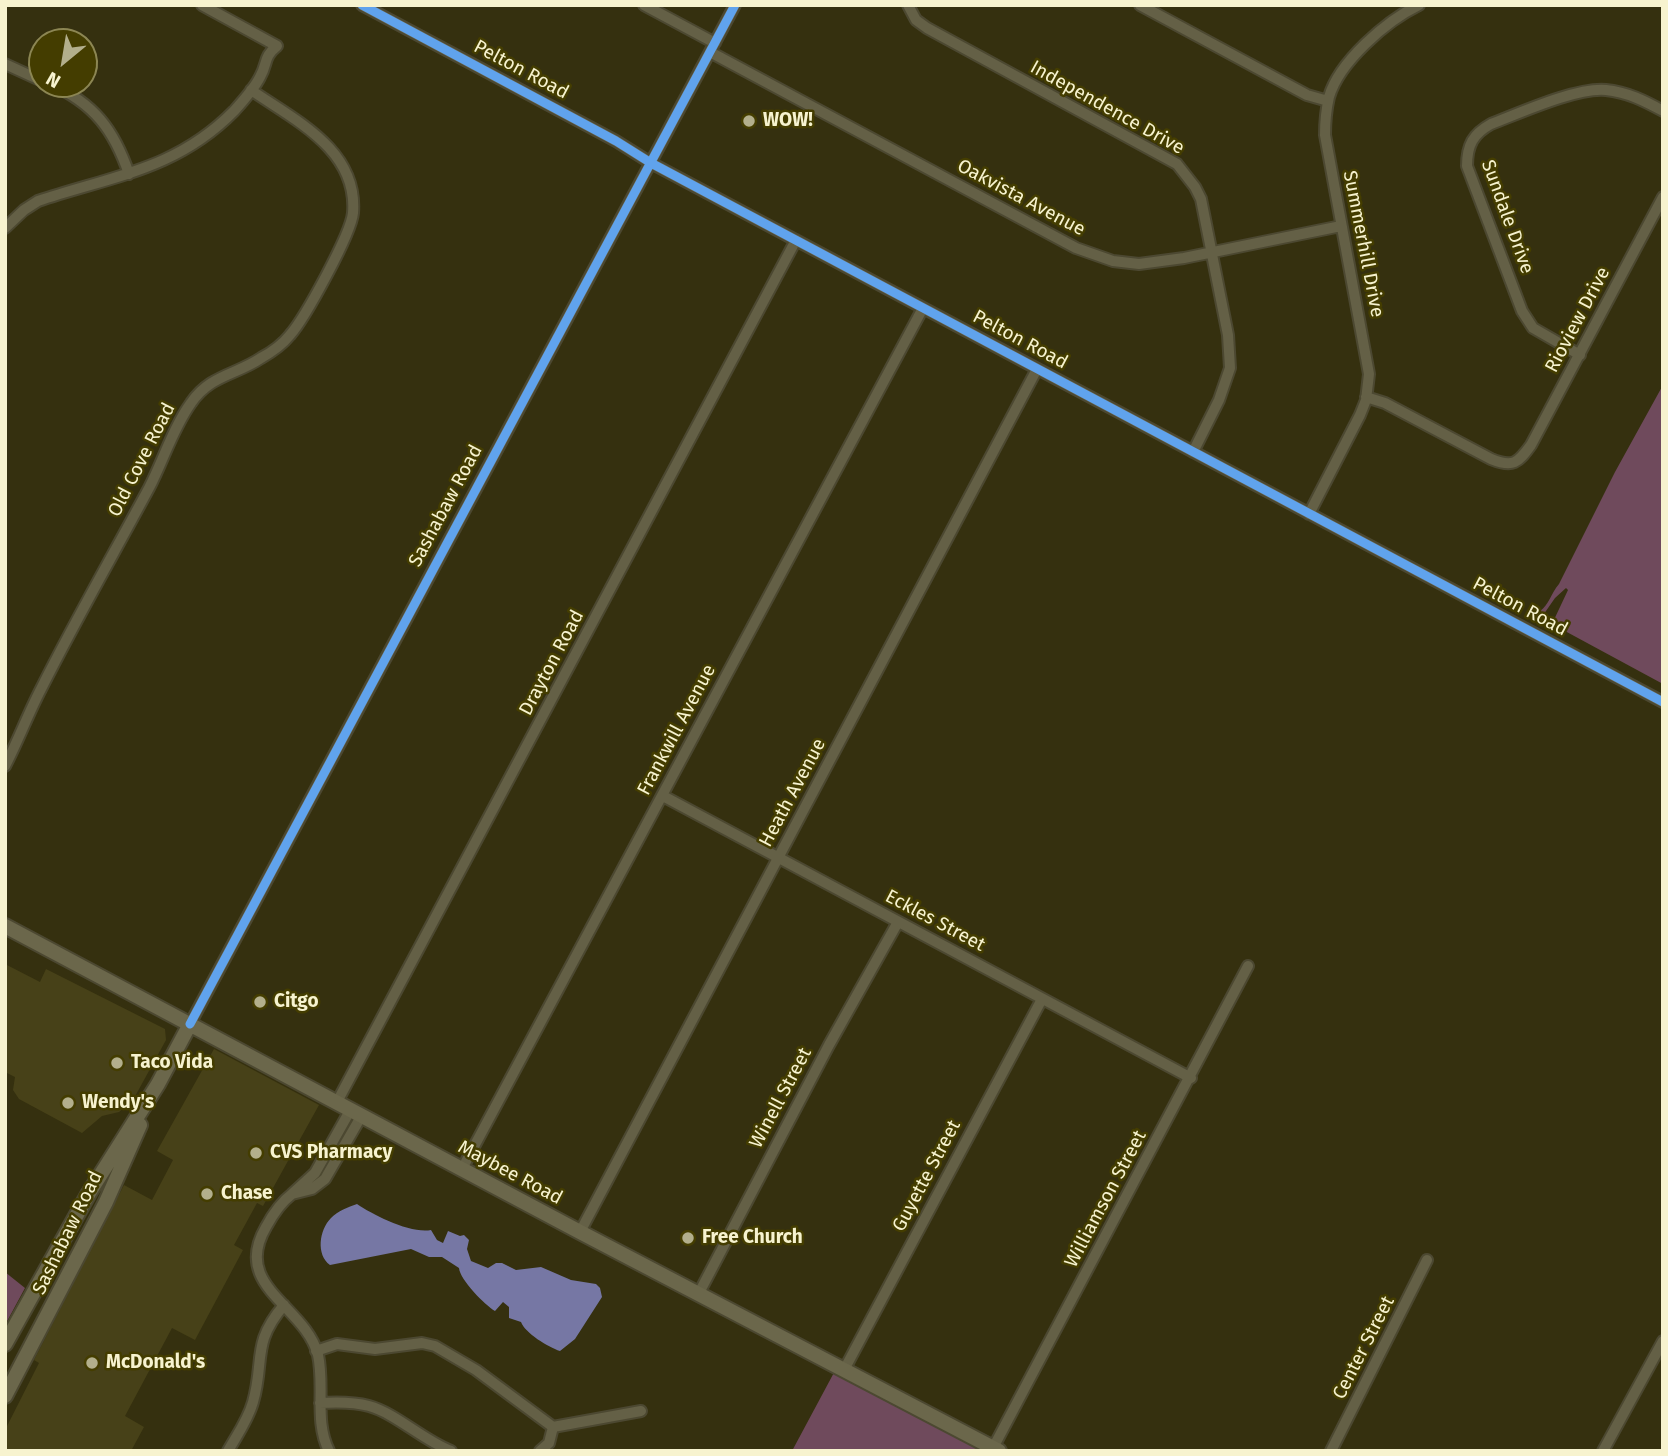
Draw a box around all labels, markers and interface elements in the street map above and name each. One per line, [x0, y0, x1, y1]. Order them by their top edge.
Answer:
north arrow [28, 28, 98, 98]
street label: Pelton Road [470, 36, 572, 104]
street label: Independence Drive [1026, 56, 1188, 160]
text: N [42, 67, 64, 93]
place label: WOW! [763, 110, 813, 132]
marker: WOW! [741, 113, 757, 129]
street label: Oakvista Avenue [953, 155, 1089, 241]
street label: Sundale Drive [1476, 157, 1538, 277]
street label: Summerhill Drive [1338, 169, 1388, 319]
street label: Rioview Drive [1541, 263, 1615, 377]
street label: Pelton Road [969, 306, 1071, 374]
street label: Old Cove Road [104, 399, 180, 521]
street label: Sashabaw Road [404, 441, 488, 571]
street label: Pelton Road [1469, 573, 1571, 641]
street label: Drayton Road [515, 606, 589, 720]
street label: Frankwill Avenue [633, 661, 721, 799]
street label: Heath Avenue [755, 735, 831, 851]
street label: Eckles Street [881, 885, 989, 957]
place label: Citgo [274, 991, 318, 1013]
marker: Citgo [252, 994, 268, 1010]
street label: Winell Street [745, 1044, 817, 1152]
place label: Taco Vida [131, 1052, 213, 1074]
marker: Taco Vida [109, 1055, 125, 1071]
place label: Wendy's [82, 1092, 154, 1114]
marker: Wendy's [60, 1095, 76, 1111]
street label: Guyette Street [888, 1116, 966, 1236]
street label: Williamson Street [1060, 1127, 1152, 1271]
street label: Maybee Road [454, 1136, 566, 1210]
place label: CVS Pharmacy [270, 1142, 392, 1164]
marker: CVS Pharmacy [248, 1145, 264, 1161]
street label: Sashabaw Road [28, 1167, 108, 1299]
place label: Chase [221, 1183, 273, 1205]
marker: Chase [199, 1186, 215, 1202]
place label: Free Church [702, 1227, 803, 1249]
marker: Free Church [680, 1230, 696, 1246]
street label: Center Street [1328, 1293, 1400, 1403]
place label: McDonald's [106, 1352, 205, 1374]
marker: McDonald's [84, 1355, 100, 1371]

